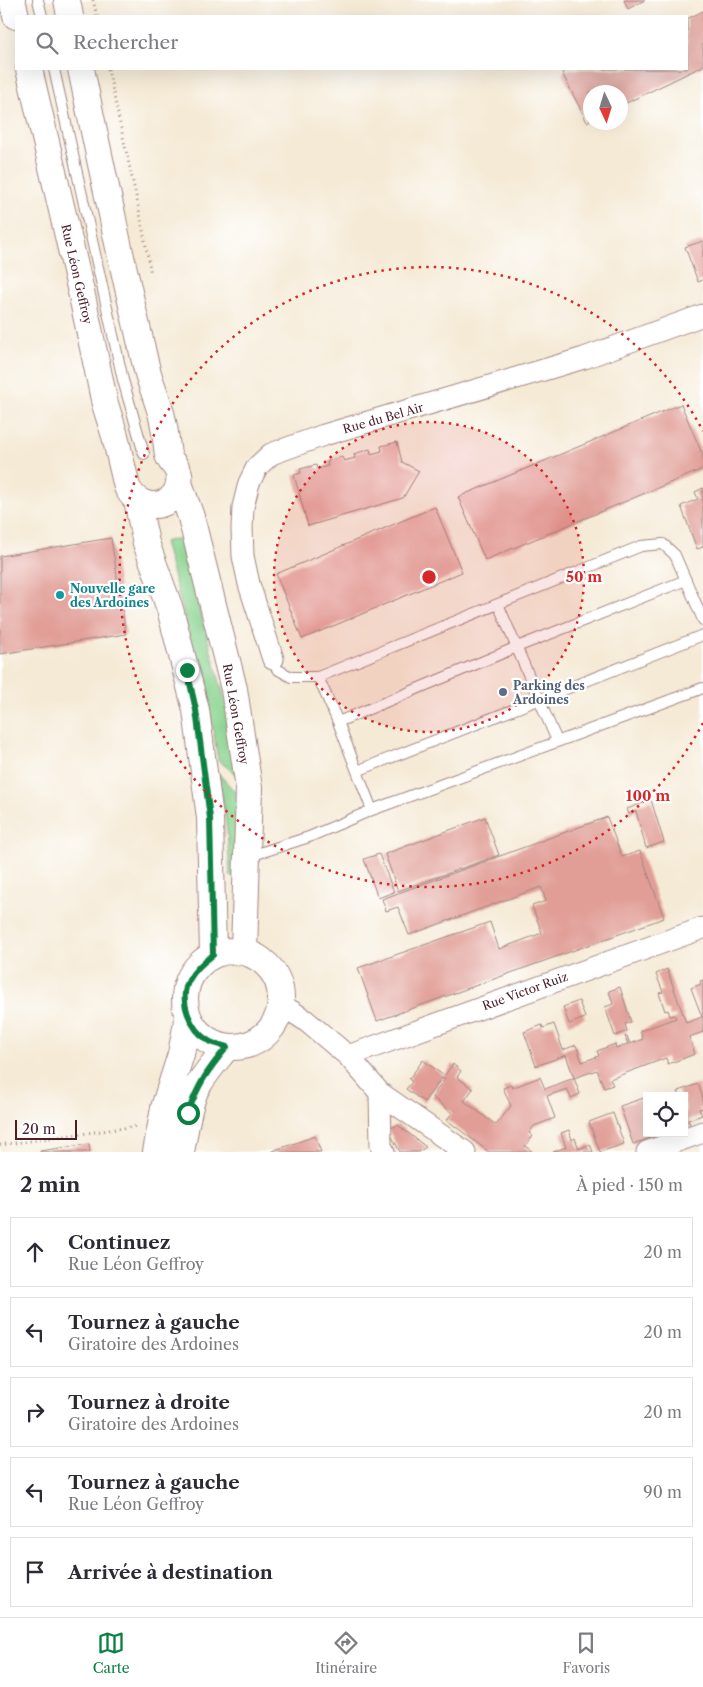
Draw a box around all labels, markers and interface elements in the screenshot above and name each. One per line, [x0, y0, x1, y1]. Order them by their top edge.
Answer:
search box [15, 15, 688, 70]
icon: search [33, 29, 61, 57]
text: Rechercher [73, 31, 178, 54]
north arrow [583, 85, 628, 130]
street label: Rue Léon Geffroy [58, 223, 96, 326]
street label: Rue du Bel Air [341, 399, 425, 437]
text: 50 m [566, 567, 602, 586]
centre of rings [420, 568, 438, 586]
place label: Nouvelle gare des Ardoines [70, 581, 155, 610]
marker: Nouvelle gare des Ardoines [54, 589, 66, 601]
route end [176, 659, 199, 682]
street label: Rue Léon Geffroy [220, 662, 252, 766]
place label: Parking des Ardoines [512, 678, 585, 707]
marker: Parking des Ardoines [497, 686, 509, 698]
text: 100 m [626, 786, 670, 805]
street label: Rue Victor Ruiz [480, 969, 570, 1013]
map controls [643, 1092, 688, 1137]
button: locate [643, 1092, 688, 1137]
route start [177, 1102, 200, 1125]
scale bar [15, 1117, 78, 1140]
text: 20 m [22, 1120, 56, 1138]
text: 2 min [20, 1172, 80, 1197]
text: À pied · 150 m [576, 1175, 683, 1195]
text: Continuez [68, 1231, 170, 1254]
icon: ahead [21, 1238, 49, 1266]
text: 20 m [643, 1242, 682, 1262]
text: Rue Léon Geffroy [68, 1254, 204, 1274]
text: Tournez à gauche [68, 1311, 240, 1334]
icon: left [21, 1318, 49, 1346]
text: 20 m [643, 1322, 682, 1342]
text: Giratoire des Ardoines [68, 1334, 239, 1354]
text: Tournez à droite [68, 1391, 230, 1414]
icon: right [21, 1398, 49, 1426]
text: 20 m [643, 1402, 682, 1422]
text: Giratoire des Ardoines [68, 1414, 239, 1434]
text: Tournez à gauche [68, 1471, 240, 1494]
icon: left [21, 1478, 49, 1506]
text: 90 m [643, 1482, 682, 1502]
text: Rue Léon Geffroy [68, 1494, 204, 1514]
icon: arrive [21, 1558, 49, 1586]
text: Arrivée à destination [68, 1561, 273, 1584]
tab: Carte [93, 1629, 130, 1677]
tab: Itinéraire [315, 1629, 377, 1677]
tab: Favoris [563, 1629, 610, 1677]

